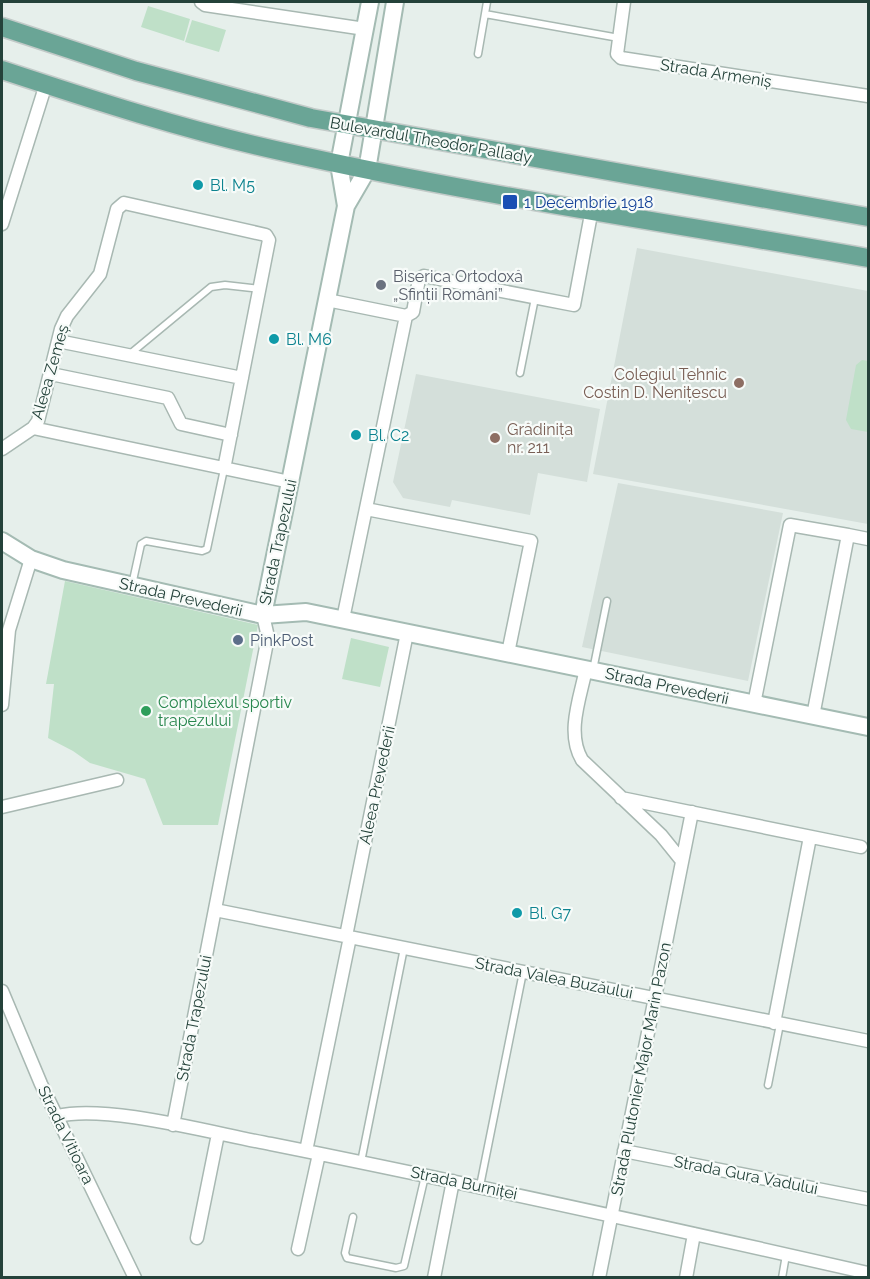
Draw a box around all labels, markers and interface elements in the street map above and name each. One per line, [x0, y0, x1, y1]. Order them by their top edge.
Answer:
street label: Strada Armeniș [659, 55, 773, 91]
street label: Bulevardul Theodor Pallady [329, 113, 534, 167]
place label: Bl. M5 [210, 176, 255, 195]
marker: Bl. M5 [191, 178, 205, 192]
marker: 1 Decembrie 1918 [501, 193, 519, 211]
place label: 1 Decembrie 1918 [524, 193, 654, 212]
place label: Biserica Ortodoxă „Sfinții Români” [393, 267, 523, 304]
marker: Biserica Ortodoxă „Sfinții Români” [374, 278, 388, 292]
street label: Aleea Zemeș [27, 322, 73, 422]
place label: Bl. M6 [286, 330, 332, 349]
marker: Bl. M6 [267, 332, 281, 346]
place label: Colegiul Tehnic Costin D. Nenițescu [583, 365, 727, 402]
marker: Colegiul Tehnic Costin D. Nenițescu [732, 376, 746, 390]
place label: Grădinița nr. 211 [507, 420, 573, 457]
place label: Bl. C2 [368, 426, 409, 445]
marker: Bl. C2 [349, 428, 363, 442]
marker: Grădinița nr. 211 [488, 431, 502, 445]
street label: Strada Trapezului [255, 477, 301, 607]
street label: Strada Prevederii [117, 574, 245, 620]
place label: PinkPost [250, 631, 314, 650]
marker: PinkPost [231, 633, 245, 647]
street label: Strada Prevederii [603, 664, 731, 708]
place label: Complexul sportiv trapezului [158, 693, 293, 730]
marker: Complexul sportiv trapezului [139, 704, 153, 718]
street label: Aleea Prevederii [355, 724, 399, 846]
place label: Bl. G7 [529, 904, 572, 923]
marker: Bl. G7 [510, 906, 524, 920]
street label: Strada Plutonier Major Marin Pazon [607, 941, 675, 1197]
street label: Strada Trapezului [172, 953, 216, 1083]
street label: Strada Valea Buzăului [473, 953, 635, 1003]
street label: Strada Vitioara [34, 1083, 98, 1187]
street label: Strada Gura Vadului [672, 1152, 820, 1198]
street label: Strada Burniței [409, 1162, 519, 1204]

